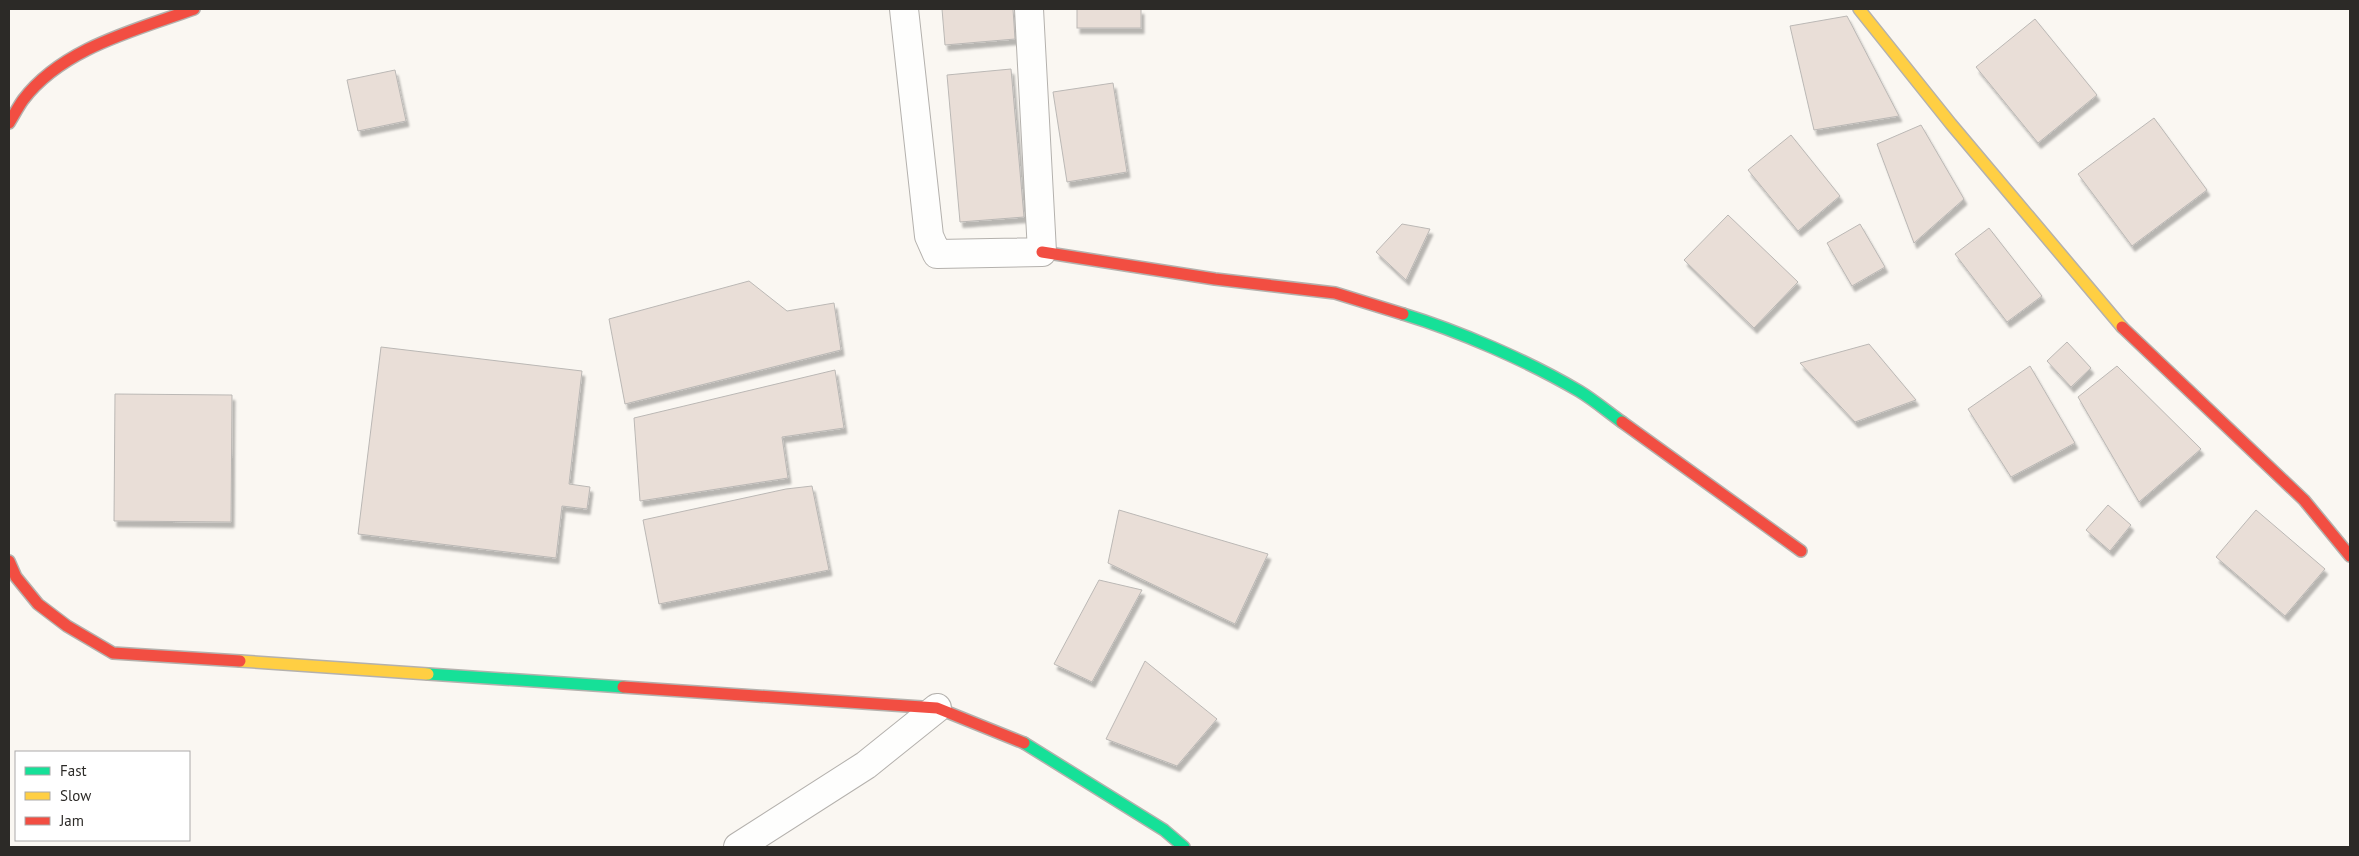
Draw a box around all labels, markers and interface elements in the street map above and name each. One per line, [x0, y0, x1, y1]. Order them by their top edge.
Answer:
legend [15, 751, 190, 841]
text: Fast [60, 761, 87, 780]
text: Slow [60, 786, 91, 805]
text: Jam [59, 811, 84, 830]

